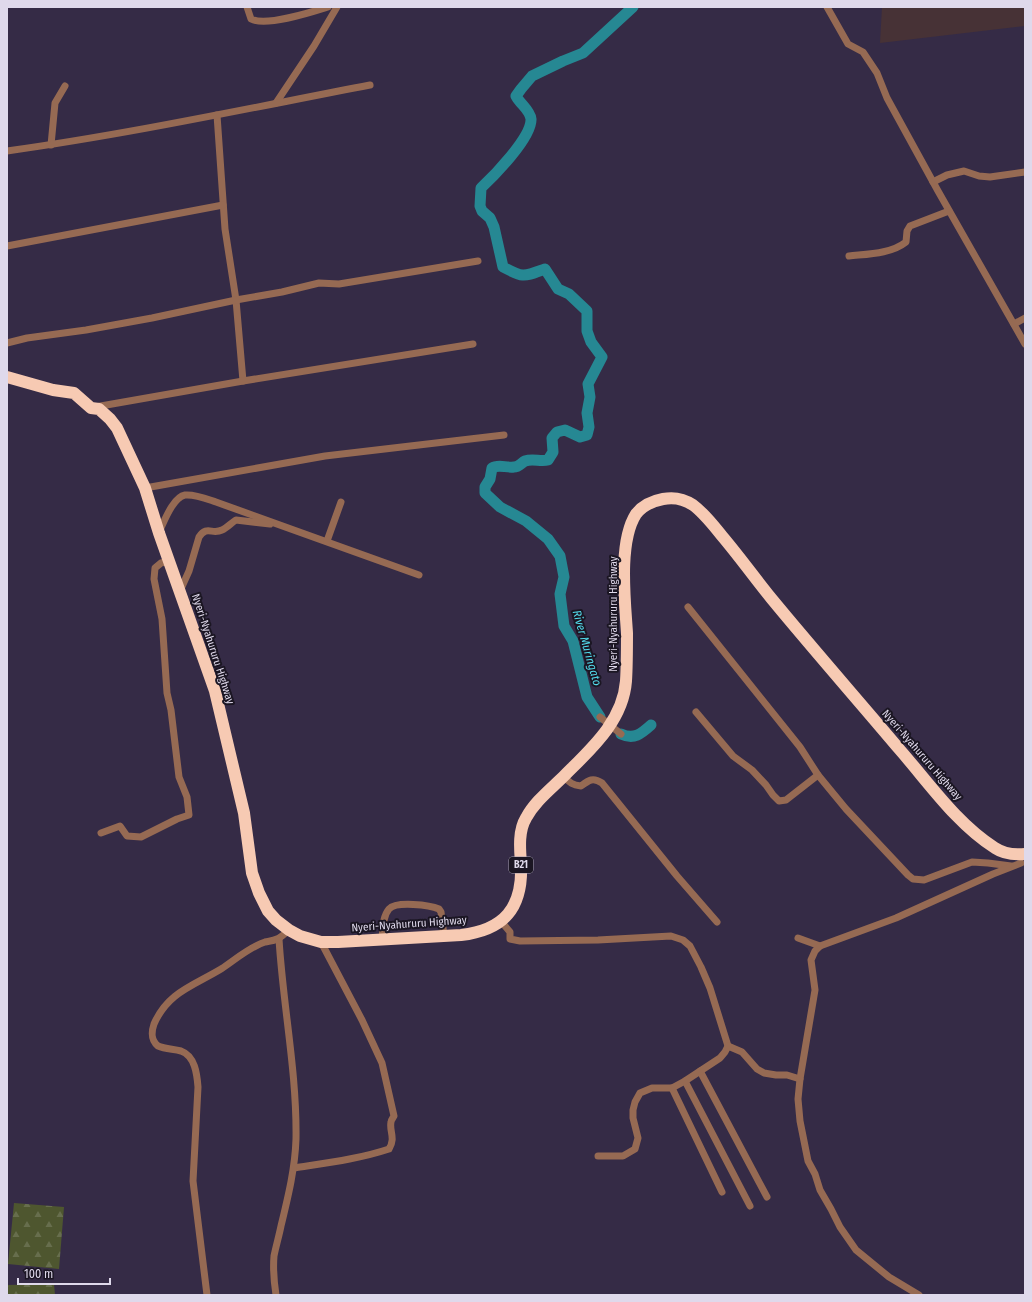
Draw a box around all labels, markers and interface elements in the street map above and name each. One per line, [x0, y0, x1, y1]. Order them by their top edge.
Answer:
street label: Nyeri-Nyahururu Highway [607, 556, 620, 672]
street label: Nyeri-Nyahururu Highway [189, 592, 237, 706]
water label: River Muringato [570, 609, 604, 687]
street label: Nyeri-Nyahururu Highway [879, 707, 965, 803]
road number: B21 [509, 857, 533, 873]
street label: Nyeri-Nyahururu Highway [351, 913, 467, 935]
scale bar [18, 1260, 110, 1286]
text: 100 m [24, 1267, 53, 1281]

